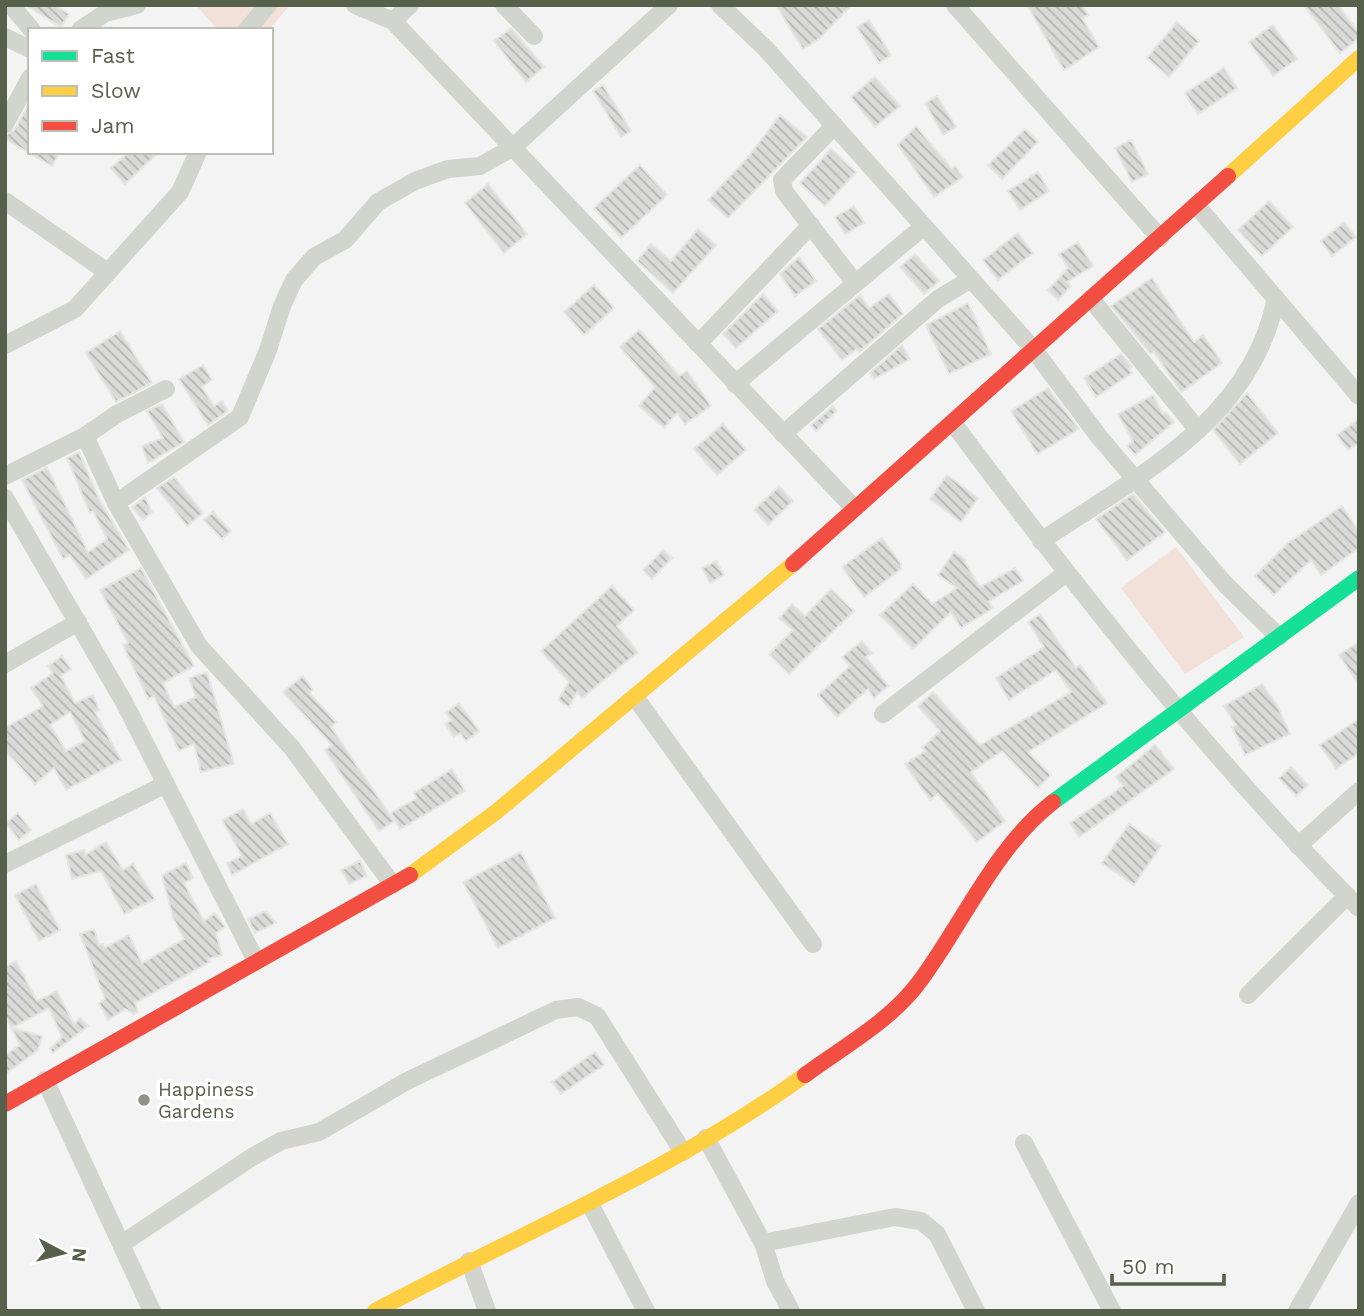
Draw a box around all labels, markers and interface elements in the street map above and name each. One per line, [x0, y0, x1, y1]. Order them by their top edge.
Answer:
legend [28, 28, 273, 154]
text: Fast [91, 43, 135, 68]
text: Slow [91, 78, 141, 103]
text: Jam [91, 113, 134, 138]
place label: Happiness Gardens [158, 1078, 254, 1123]
marker: Happiness Gardens [136, 1092, 152, 1108]
north arrow [28, 1218, 98, 1288]
scale bar [1112, 1242, 1224, 1286]
text: N [67, 1247, 92, 1263]
text: 50 m [1122, 1254, 1174, 1279]

